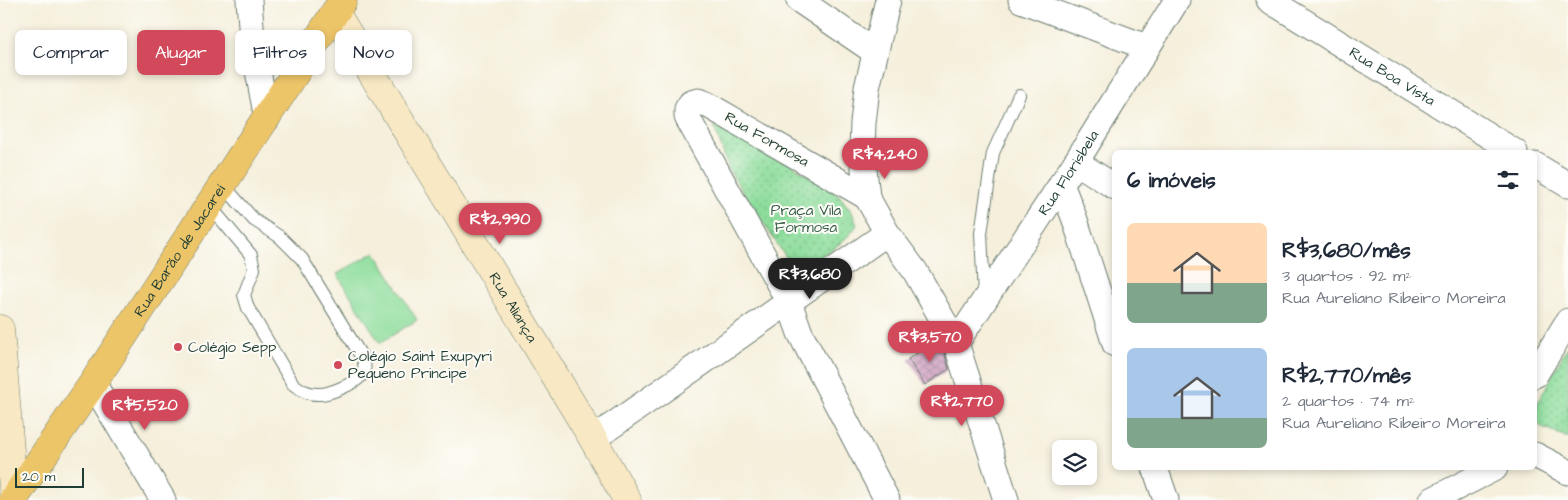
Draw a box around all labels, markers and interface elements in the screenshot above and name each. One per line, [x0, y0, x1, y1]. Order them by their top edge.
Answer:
chip: Comprar [15, 30, 127, 75]
chip: Alugar [137, 30, 225, 75]
chip: Filtros [235, 30, 325, 75]
chip: Novo [335, 30, 412, 75]
street label: Rua Boa Vista [1345, 42, 1439, 111]
street label: Rua Formosa [721, 107, 813, 172]
street label: Rua Florisbela [1033, 126, 1104, 220]
pin: R$4,240 [839, 138, 931, 180]
text: R$4,240 [853, 143, 917, 165]
text: 6 imóveis [1127, 166, 1216, 195]
icon: filters [1494, 166, 1522, 194]
street label: Rua Barão de Jacareí [129, 180, 231, 321]
park label: Praça Vila Formosa [771, 200, 841, 238]
pin: R$2,990 [454, 202, 546, 245]
text: R$2,990 [470, 208, 530, 230]
text: R$3,680/mês [1282, 236, 1411, 265]
icon: home [1167, 243, 1227, 303]
pin: R$3,680 [764, 258, 856, 300]
text: R$3,680 [779, 263, 841, 285]
text: 3 quartos · 92 m² [1282, 265, 1412, 287]
street label: Rua Aliança [484, 269, 542, 347]
text: Rua Aureliano Ribeiro Moreira [1282, 287, 1506, 309]
pin: R$3,570 [884, 320, 976, 363]
text: R$3,570 [899, 326, 961, 348]
place label: Colégio Sepp [188, 337, 276, 359]
marker: Colégio Sepp [172, 341, 184, 353]
place label: Colégio Saint Exupyri Pequeno Principe [348, 346, 493, 384]
marker: Colégio Saint Exupyri Pequeno Principe [332, 359, 344, 371]
text: R$2,770/mês [1282, 361, 1411, 390]
icon: home [1167, 368, 1227, 428]
pin: R$2,770 [916, 384, 1008, 427]
pin: R$5,520 [99, 388, 191, 431]
text: R$2,770 [931, 390, 993, 412]
text: 2 quartos · 74 m² [1282, 390, 1415, 412]
text: R$5,520 [112, 394, 178, 416]
text: Rua Aureliano Ribeiro Moreira [1282, 412, 1506, 434]
map controls [1052, 440, 1097, 485]
button: layers [1052, 440, 1097, 485]
scale bar [15, 465, 84, 488]
text: 20 m [22, 467, 55, 487]

